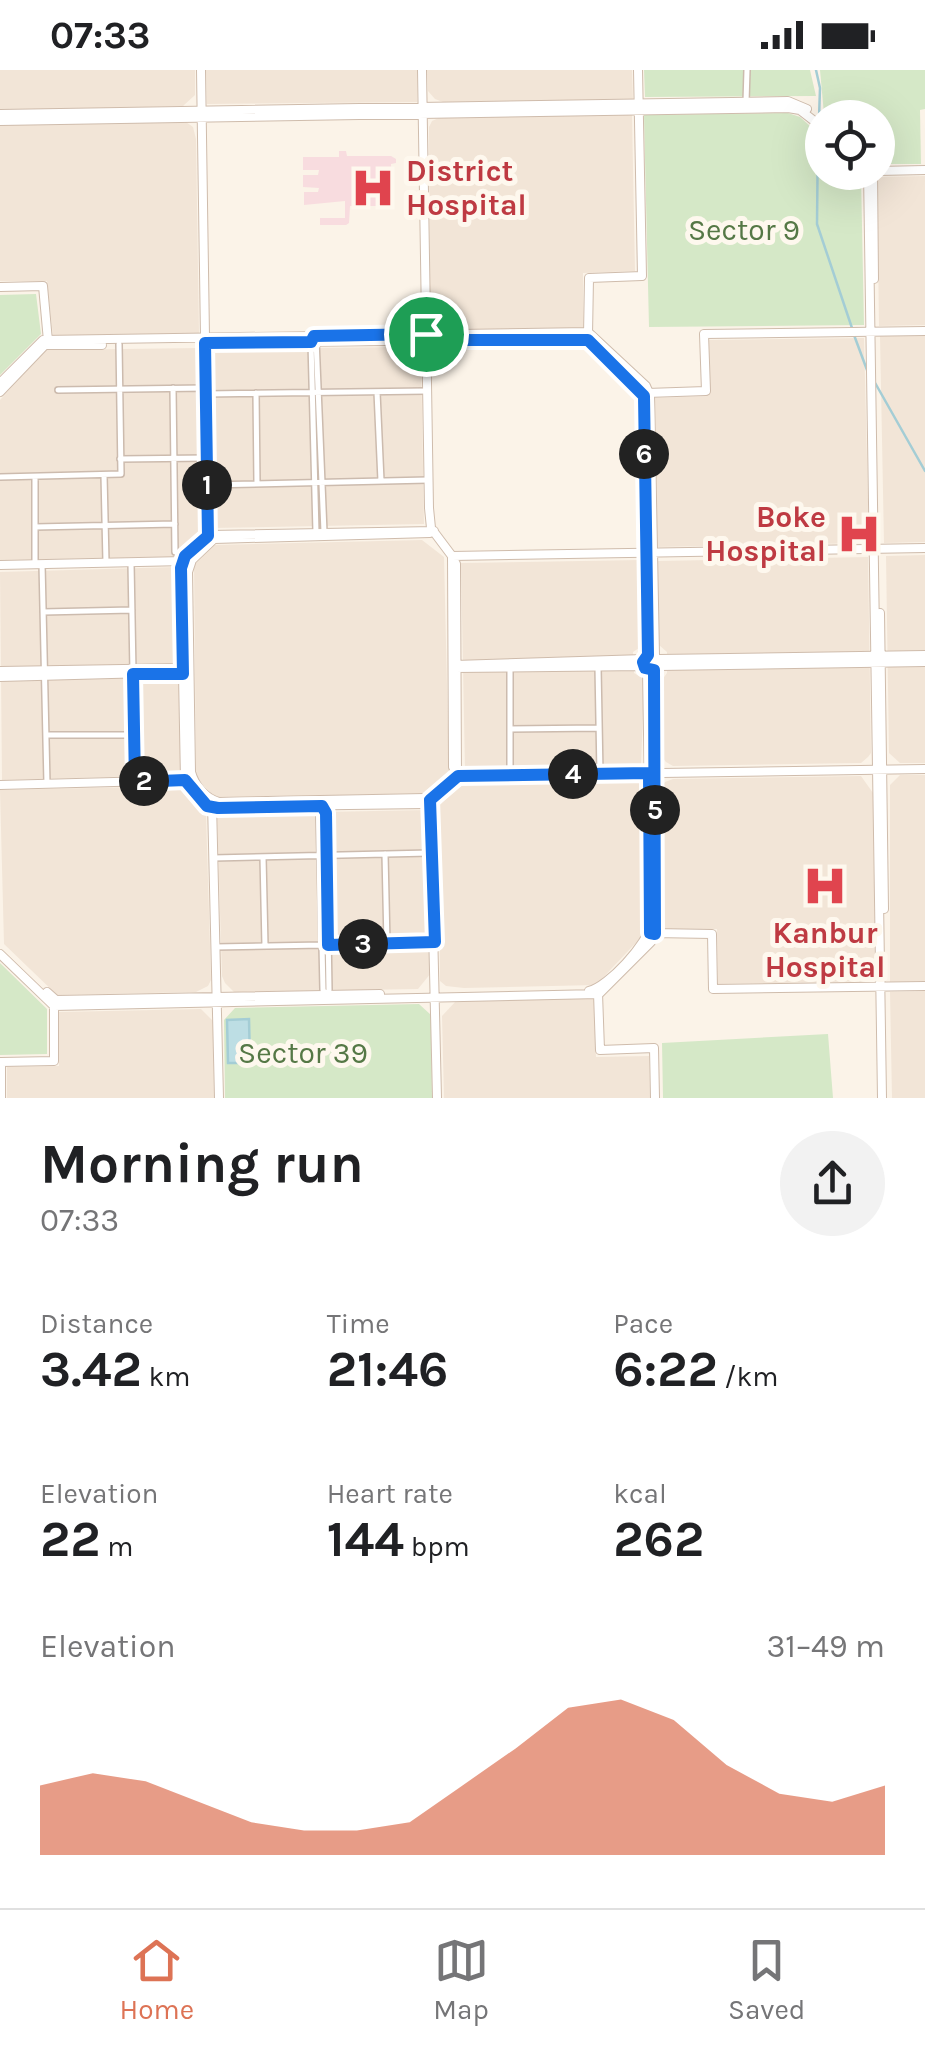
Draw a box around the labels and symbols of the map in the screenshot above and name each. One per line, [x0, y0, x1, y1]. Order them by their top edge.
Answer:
place label: District Hospital [406, 153, 527, 223]
hospital icon: District Hospital [349, 164, 397, 212]
park label: Sector 9 [688, 212, 800, 248]
pin [384, 292, 469, 377]
pin: 6 [619, 429, 669, 479]
pin: 1 [182, 460, 232, 510]
place label: Boke Hospital [705, 499, 826, 569]
hospital icon: Boke Hospital [835, 510, 883, 558]
pin: 4 [548, 749, 598, 799]
pin: 2 [119, 756, 169, 806]
pin: 5 [630, 785, 680, 835]
hospital icon: Kanbur Hospital [801, 862, 849, 910]
place label: Kanbur Hospital [765, 915, 885, 985]
pin: 3 [338, 919, 388, 969]
park label: Sector 39 [238, 1035, 368, 1071]

